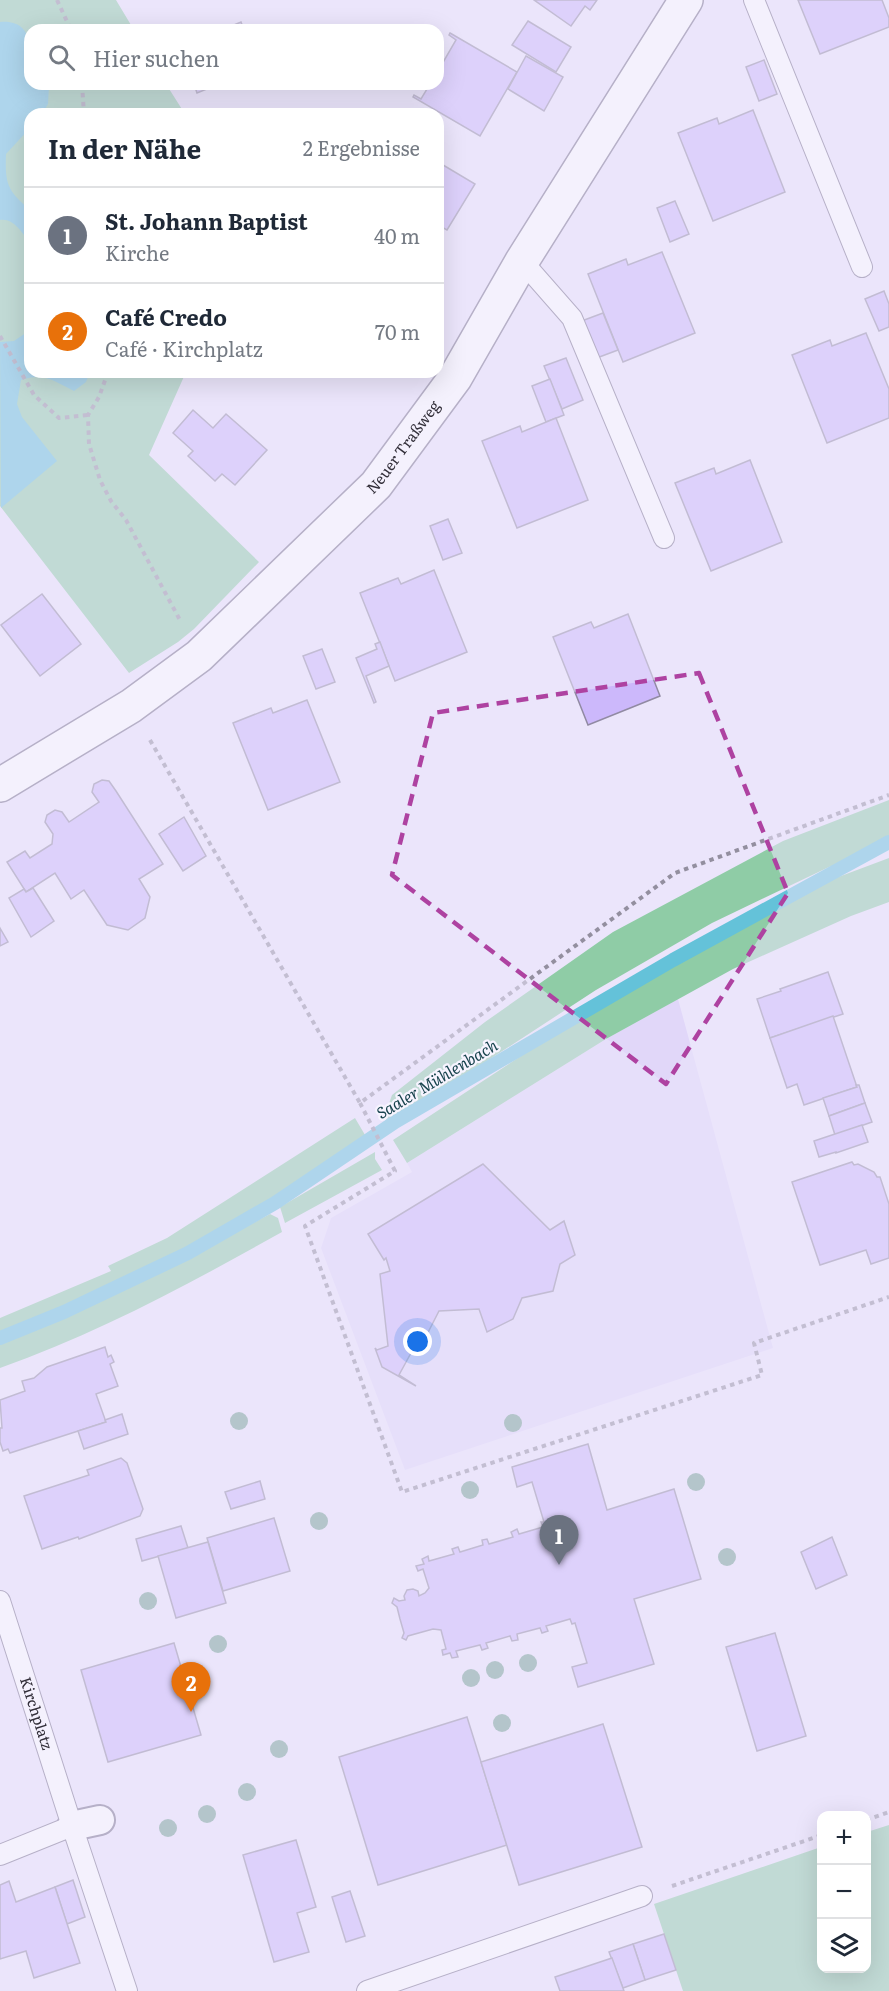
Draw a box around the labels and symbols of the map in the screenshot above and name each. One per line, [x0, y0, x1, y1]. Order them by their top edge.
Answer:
street label: Neuer Traßweg [360, 395, 445, 499]
water label: Saaler Mühlenbach [371, 1032, 502, 1124]
your location [403, 1327, 432, 1356]
pin: 1 [540, 1516, 578, 1565]
pin: 2 [172, 1662, 210, 1712]
street label: Kirchplatz [15, 1673, 60, 1752]

